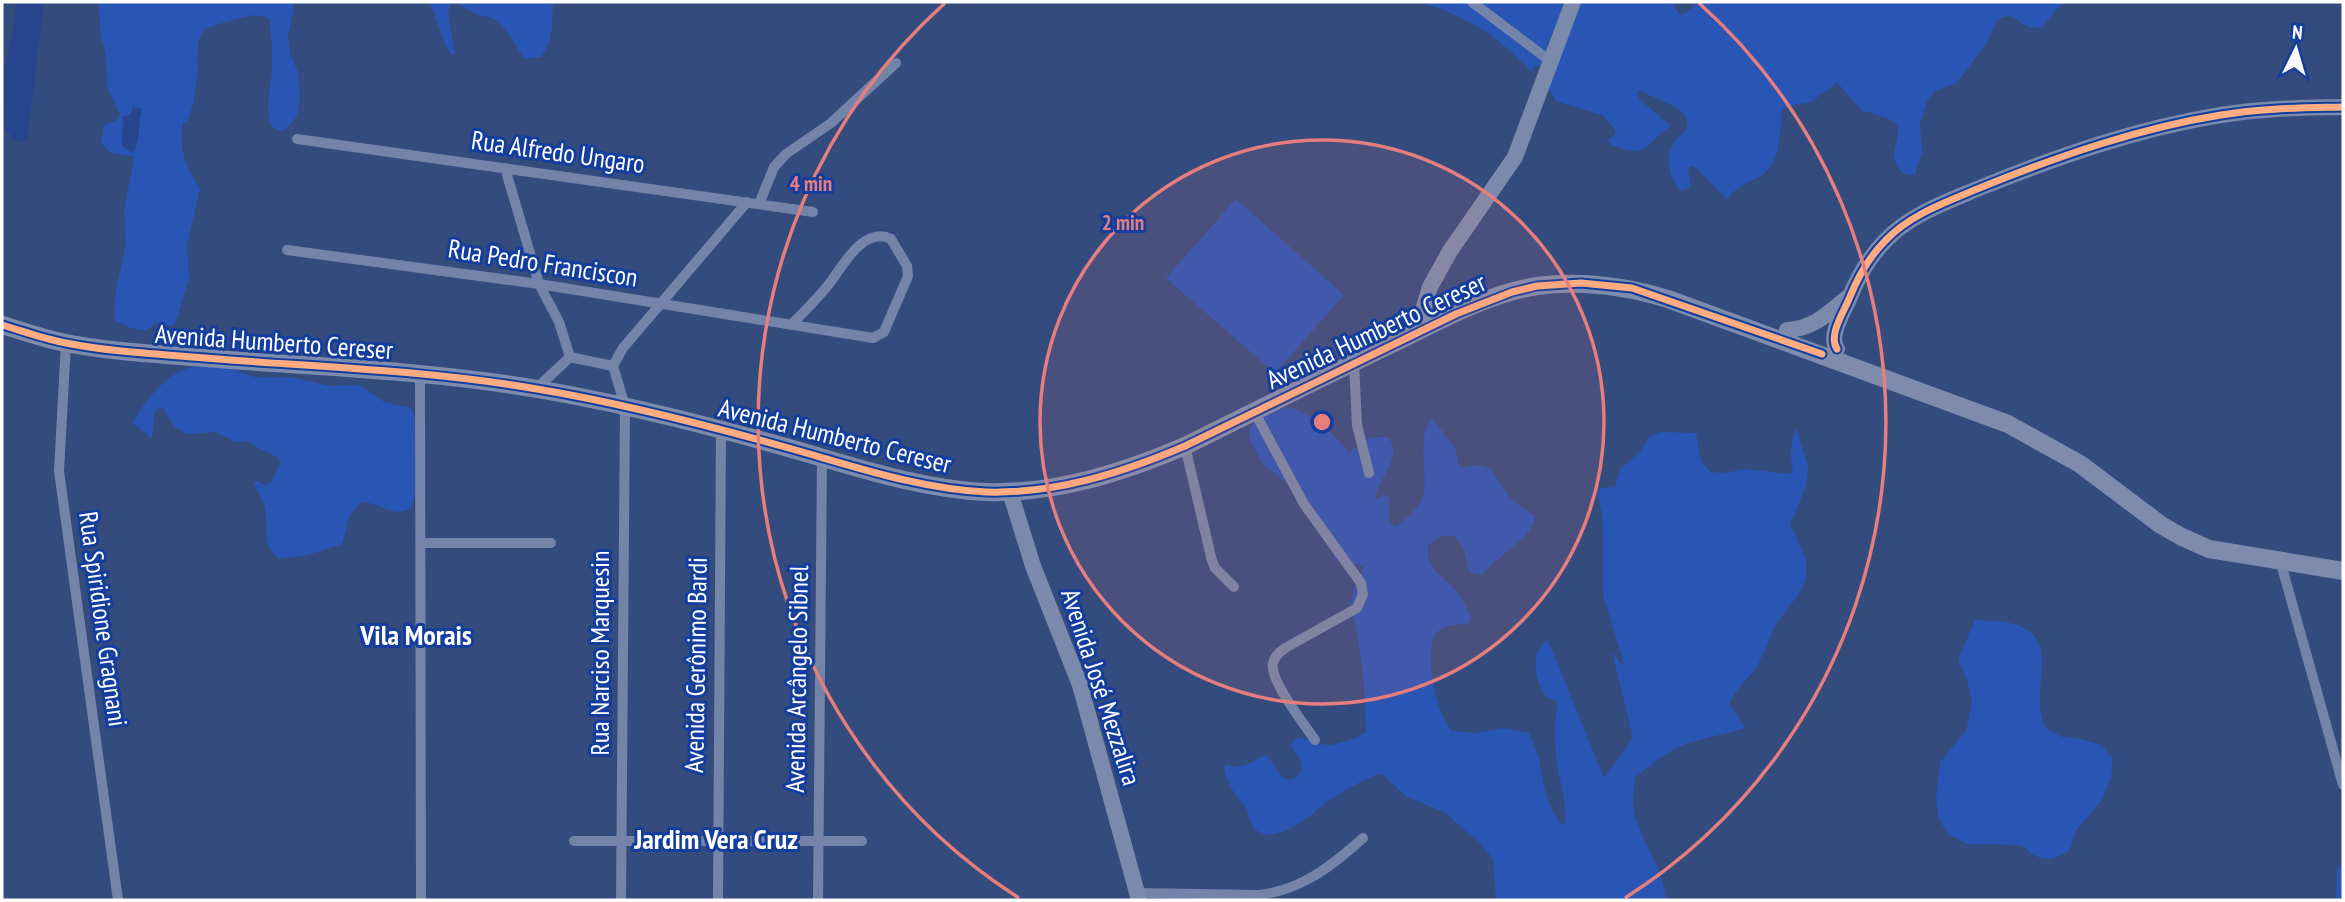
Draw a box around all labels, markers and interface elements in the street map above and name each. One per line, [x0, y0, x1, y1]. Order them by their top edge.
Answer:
north arrow [2261, 14, 2331, 84]
text: N [2291, 20, 2304, 44]
street label: Rua Alfredo Ungaro [469, 123, 647, 180]
text: 4 min [790, 170, 832, 197]
text: 2 min [1102, 209, 1144, 236]
street label: Rua Pedro Franciscon [446, 231, 640, 294]
street label: Avenida Humberto Cereser [1261, 265, 1491, 396]
street label: Avenida Humberto Cereser [154, 317, 394, 366]
street label: Avenida Humberto Cereser [715, 391, 955, 480]
centre of rings [1310, 410, 1334, 434]
street label: Rua Spiridione Gragnani [72, 509, 135, 729]
street label: Rua Narciso Marquesin [583, 551, 616, 755]
street label: Avenida Gerônimo Bardi [677, 557, 714, 773]
street label: Avenida Arcângelo Sibnel [778, 565, 815, 793]
street label: Avenida José Mezzalira [1054, 584, 1149, 789]
district label: Vila Morais [359, 616, 472, 653]
district label: Jardim Vera Cruz [633, 820, 798, 857]

